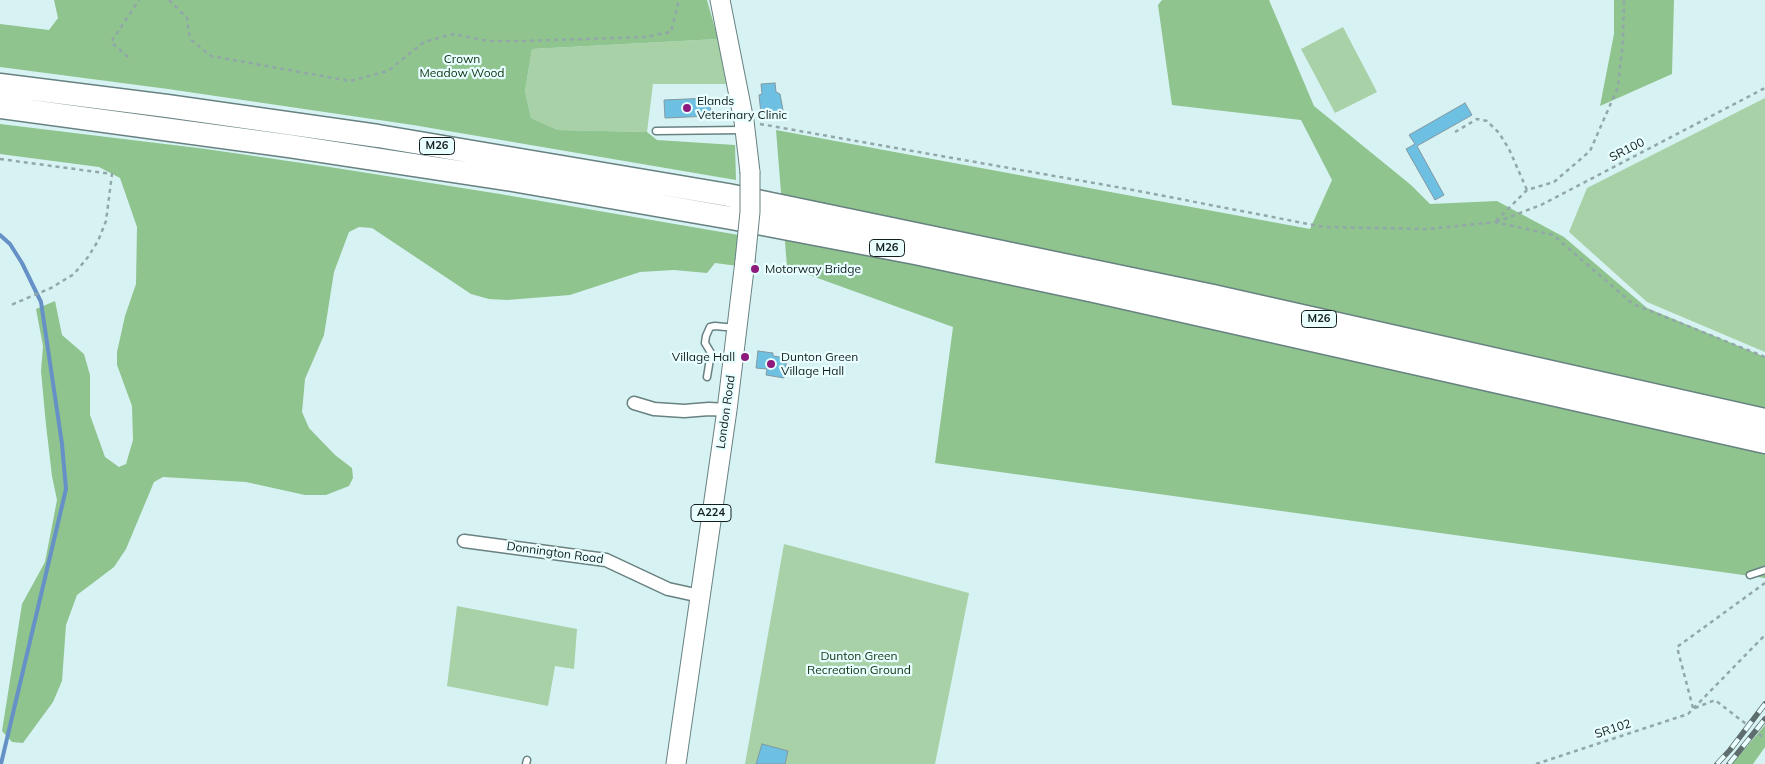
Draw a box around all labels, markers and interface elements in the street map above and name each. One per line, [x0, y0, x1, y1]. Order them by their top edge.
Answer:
park label: Crown Meadow Wood [419, 52, 505, 80]
place label: Elands Veterinary Clinic [697, 94, 787, 122]
marker: Elands Veterinary Clinic [681, 102, 693, 114]
street label: SR100 [1607, 135, 1647, 165]
road number: M26 [420, 138, 454, 154]
road number: M26 [870, 240, 904, 256]
place label: Motorway Bridge [765, 262, 861, 276]
marker: Motorway Bridge [749, 263, 761, 275]
road number: M26 [1302, 310, 1336, 328]
place label: Village Hall [672, 350, 735, 364]
place label: Dunton Green Village Hall [781, 350, 858, 378]
marker: Village Hall [739, 351, 751, 363]
marker: Dunton Green Village Hall [765, 358, 777, 370]
street label: London Road [714, 374, 738, 450]
road number: A224 [691, 504, 731, 522]
street label: Donnington Road [506, 539, 604, 567]
park label: Dunton Green Recreation Ground [807, 649, 911, 677]
street label: SR102 [1593, 716, 1633, 742]

